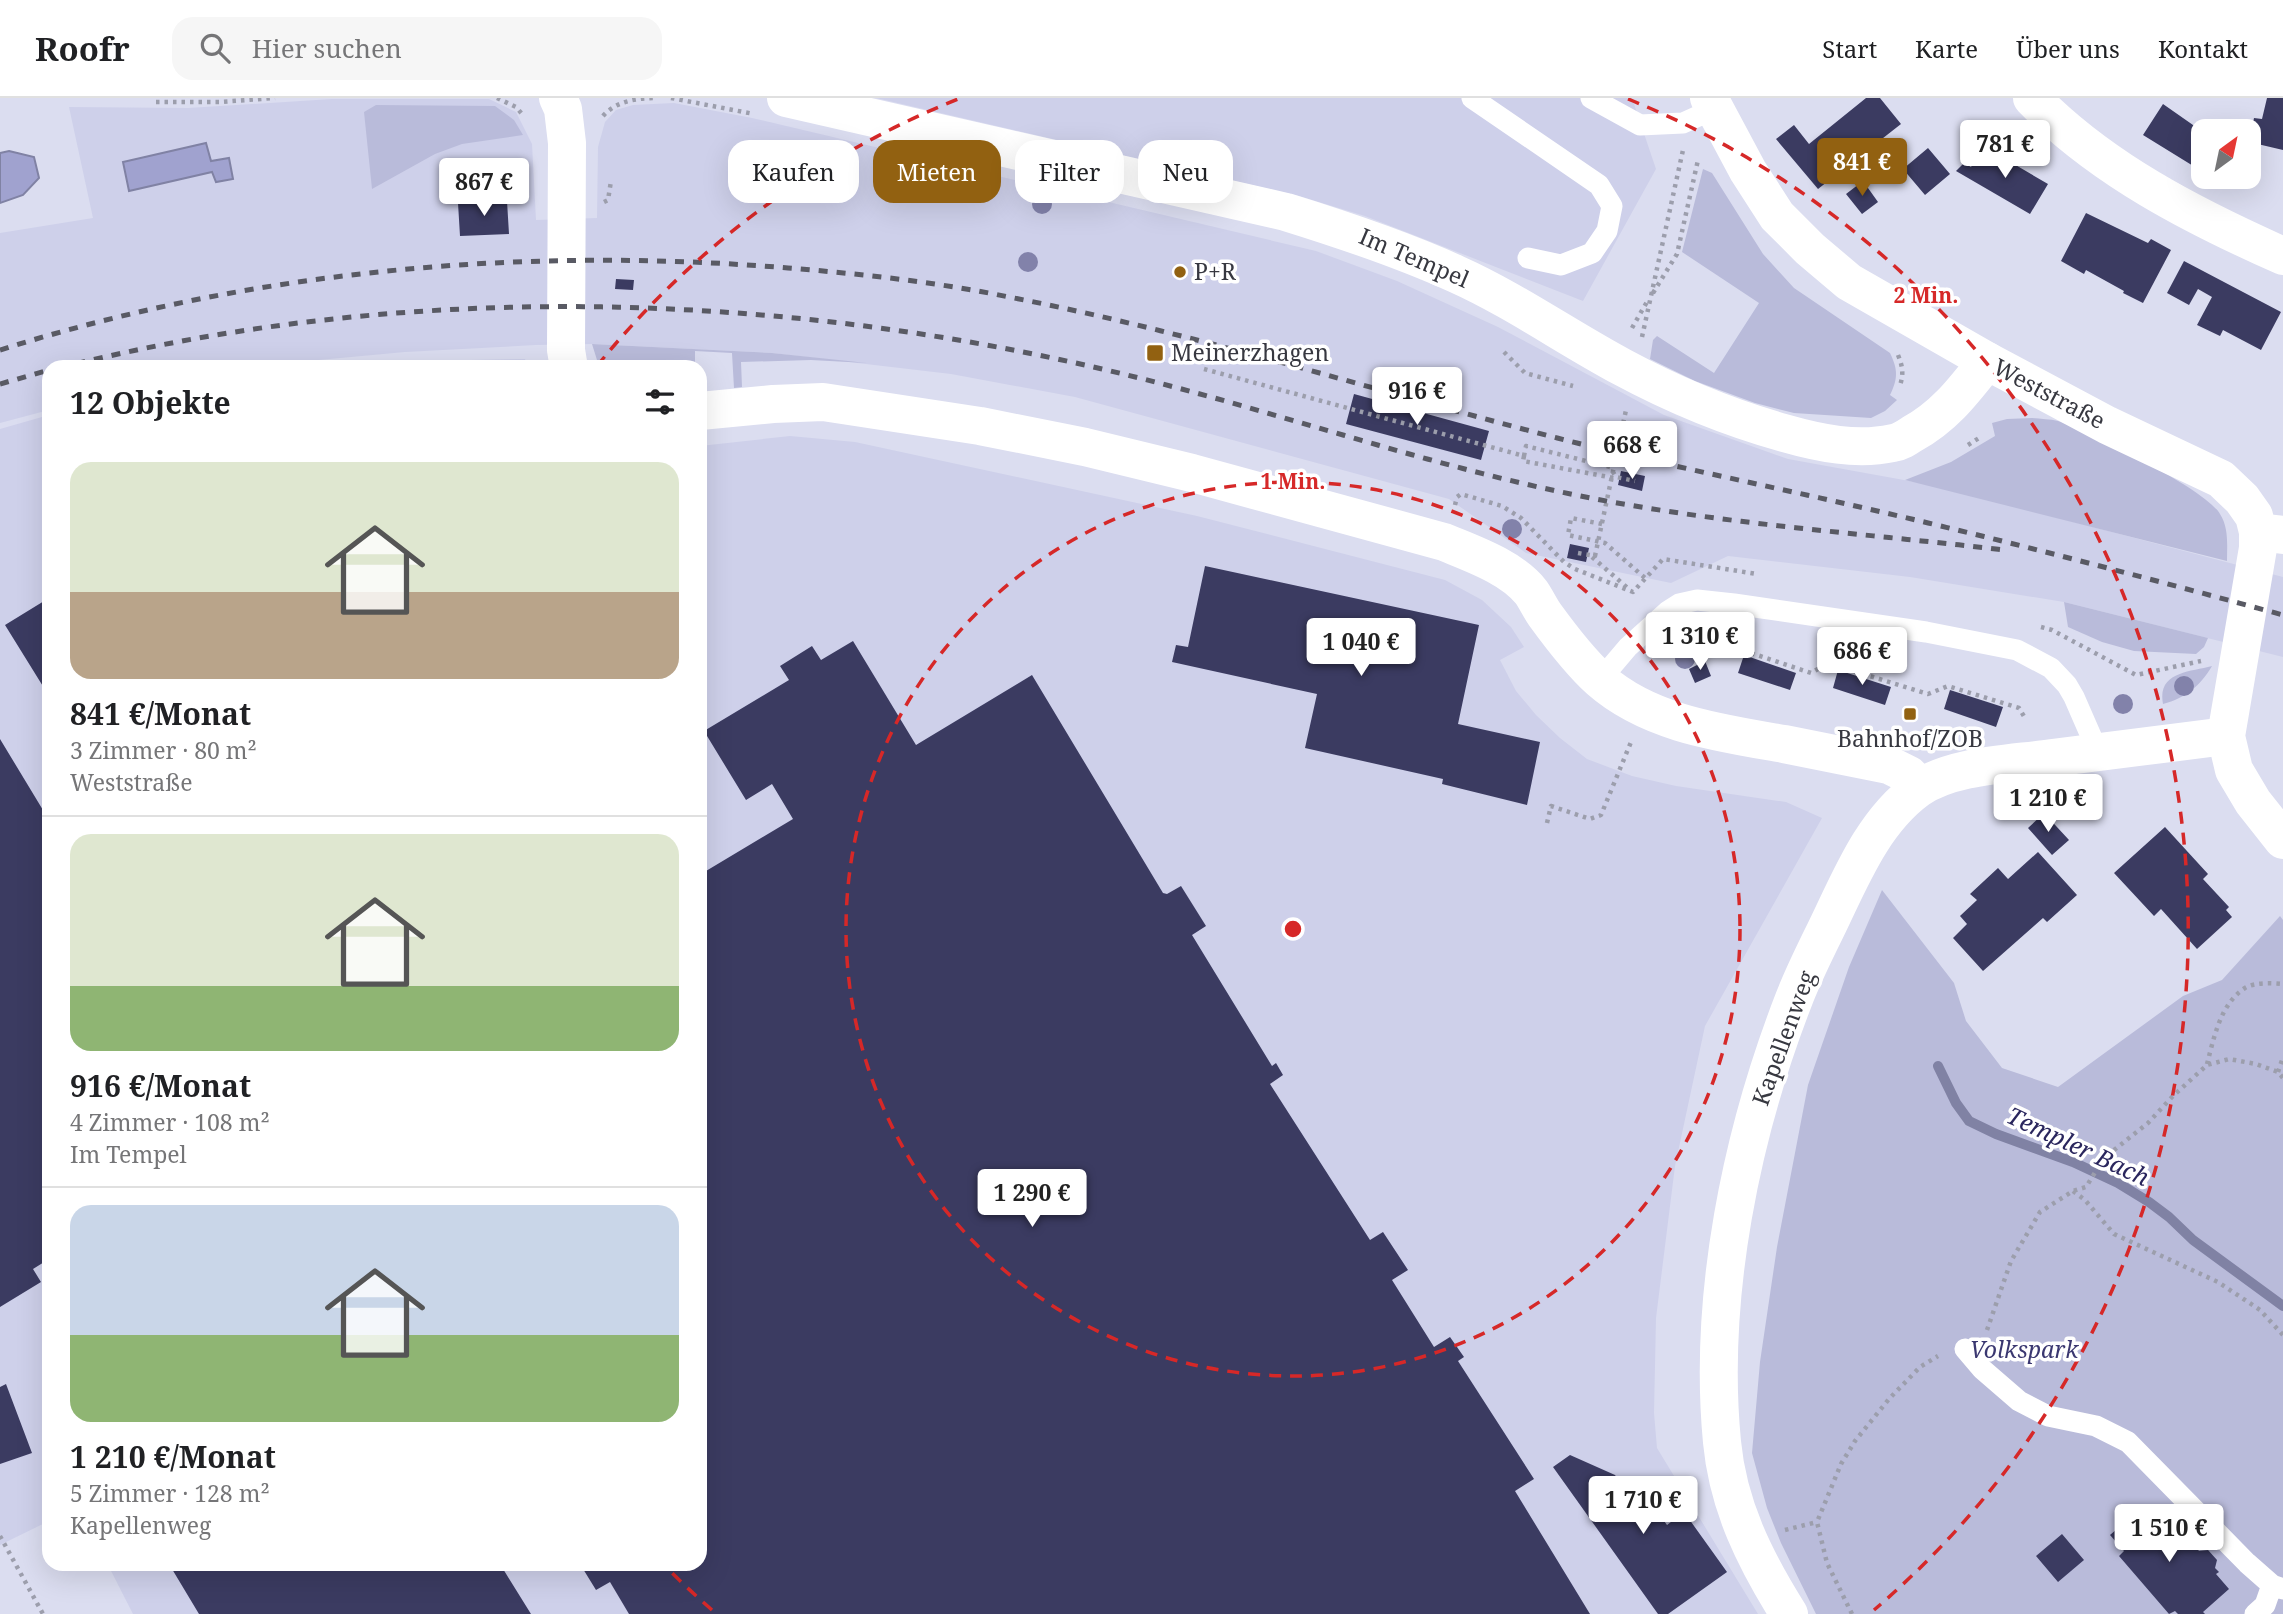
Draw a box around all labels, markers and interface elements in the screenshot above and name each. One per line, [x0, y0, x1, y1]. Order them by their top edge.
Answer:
search box [172, 17, 662, 80]
text: Roofr [35, 26, 130, 71]
icon: search [196, 29, 234, 67]
text: Hier suchen [252, 30, 402, 66]
text: Start [1822, 32, 1877, 65]
text: Karte [1915, 32, 1978, 65]
text: Über uns [2016, 32, 2120, 65]
text: Kontakt [2158, 32, 2248, 65]
north arrow [2191, 119, 2261, 189]
map controls [2191, 119, 2261, 189]
pin: 781 € [1956, 120, 2054, 180]
text: 781 € [1976, 127, 2034, 159]
pin: 841 € [1813, 139, 1911, 198]
chip: Kaufen [728, 140, 859, 203]
chip: Mieten [873, 140, 1001, 203]
chip: Filter [1015, 140, 1124, 203]
chip: Neu [1138, 140, 1233, 203]
text: 841 € [1833, 145, 1891, 177]
pin: 867 € [435, 158, 533, 218]
text: 867 € [455, 165, 513, 197]
street label: Im Tempel [1354, 220, 1474, 295]
place label: P+R [1194, 255, 1237, 287]
marker: P+R [1172, 264, 1188, 280]
text: 2 Min. [1894, 281, 1958, 309]
place label: Meinerzhagen [1171, 336, 1329, 368]
marker: Meinerzhagen [1145, 343, 1165, 363]
street label: Weststraße [1988, 350, 2111, 436]
pin: 916 € [1368, 368, 1466, 427]
text: 916 € [1388, 374, 1446, 406]
text: 12 Objekte [70, 382, 231, 423]
icon: filters [641, 383, 679, 421]
pin: 668 € [1583, 422, 1681, 481]
text: 668 € [1603, 428, 1661, 460]
text: 1 Min. [1261, 467, 1325, 495]
icon: home [312, 507, 438, 633]
pin: 1 310 € [1635, 612, 1765, 672]
pin: 1 040 € [1296, 618, 1426, 678]
text: 1 310 € [1662, 619, 1738, 651]
text: 1 040 € [1323, 625, 1399, 657]
pin: 686 € [1813, 628, 1911, 687]
text: 686 € [1833, 634, 1891, 666]
text: 841 €/Monat [70, 693, 251, 734]
marker: Bahnhof/ZOB [1902, 706, 1918, 722]
place label: Bahnhof/ZOB [1837, 722, 1983, 754]
text: 3 Zimmer · 80 m² [70, 734, 257, 766]
text: Weststraße [70, 766, 192, 798]
pin: 1 210 € [1983, 774, 2113, 834]
text: 1 210 € [2010, 781, 2086, 813]
icon: home [312, 879, 438, 1005]
centre of rings [1281, 917, 1305, 941]
street label: Kapellenweg [1744, 965, 1822, 1110]
text: 916 €/Monat [70, 1065, 251, 1106]
water label: Templer Bach [2002, 1098, 2155, 1193]
text: 4 Zimmer · 108 m² [70, 1106, 270, 1138]
text: Im Tempel [70, 1138, 187, 1170]
pin: 1 290 € [967, 1170, 1097, 1229]
text: 1 290 € [994, 1176, 1070, 1208]
icon: home [312, 1250, 438, 1376]
park label: Volkspark [1970, 1333, 2079, 1365]
text: 1 210 €/Monat [70, 1436, 276, 1477]
pin: 1 710 € [1578, 1476, 1708, 1536]
text: 5 Zimmer · 128 m² [70, 1477, 270, 1509]
text: 1 710 € [1605, 1483, 1681, 1515]
pin: 1 510 € [2104, 1504, 2234, 1564]
text: Kapellenweg [70, 1509, 211, 1541]
text: 1 510 € [2131, 1511, 2207, 1543]

